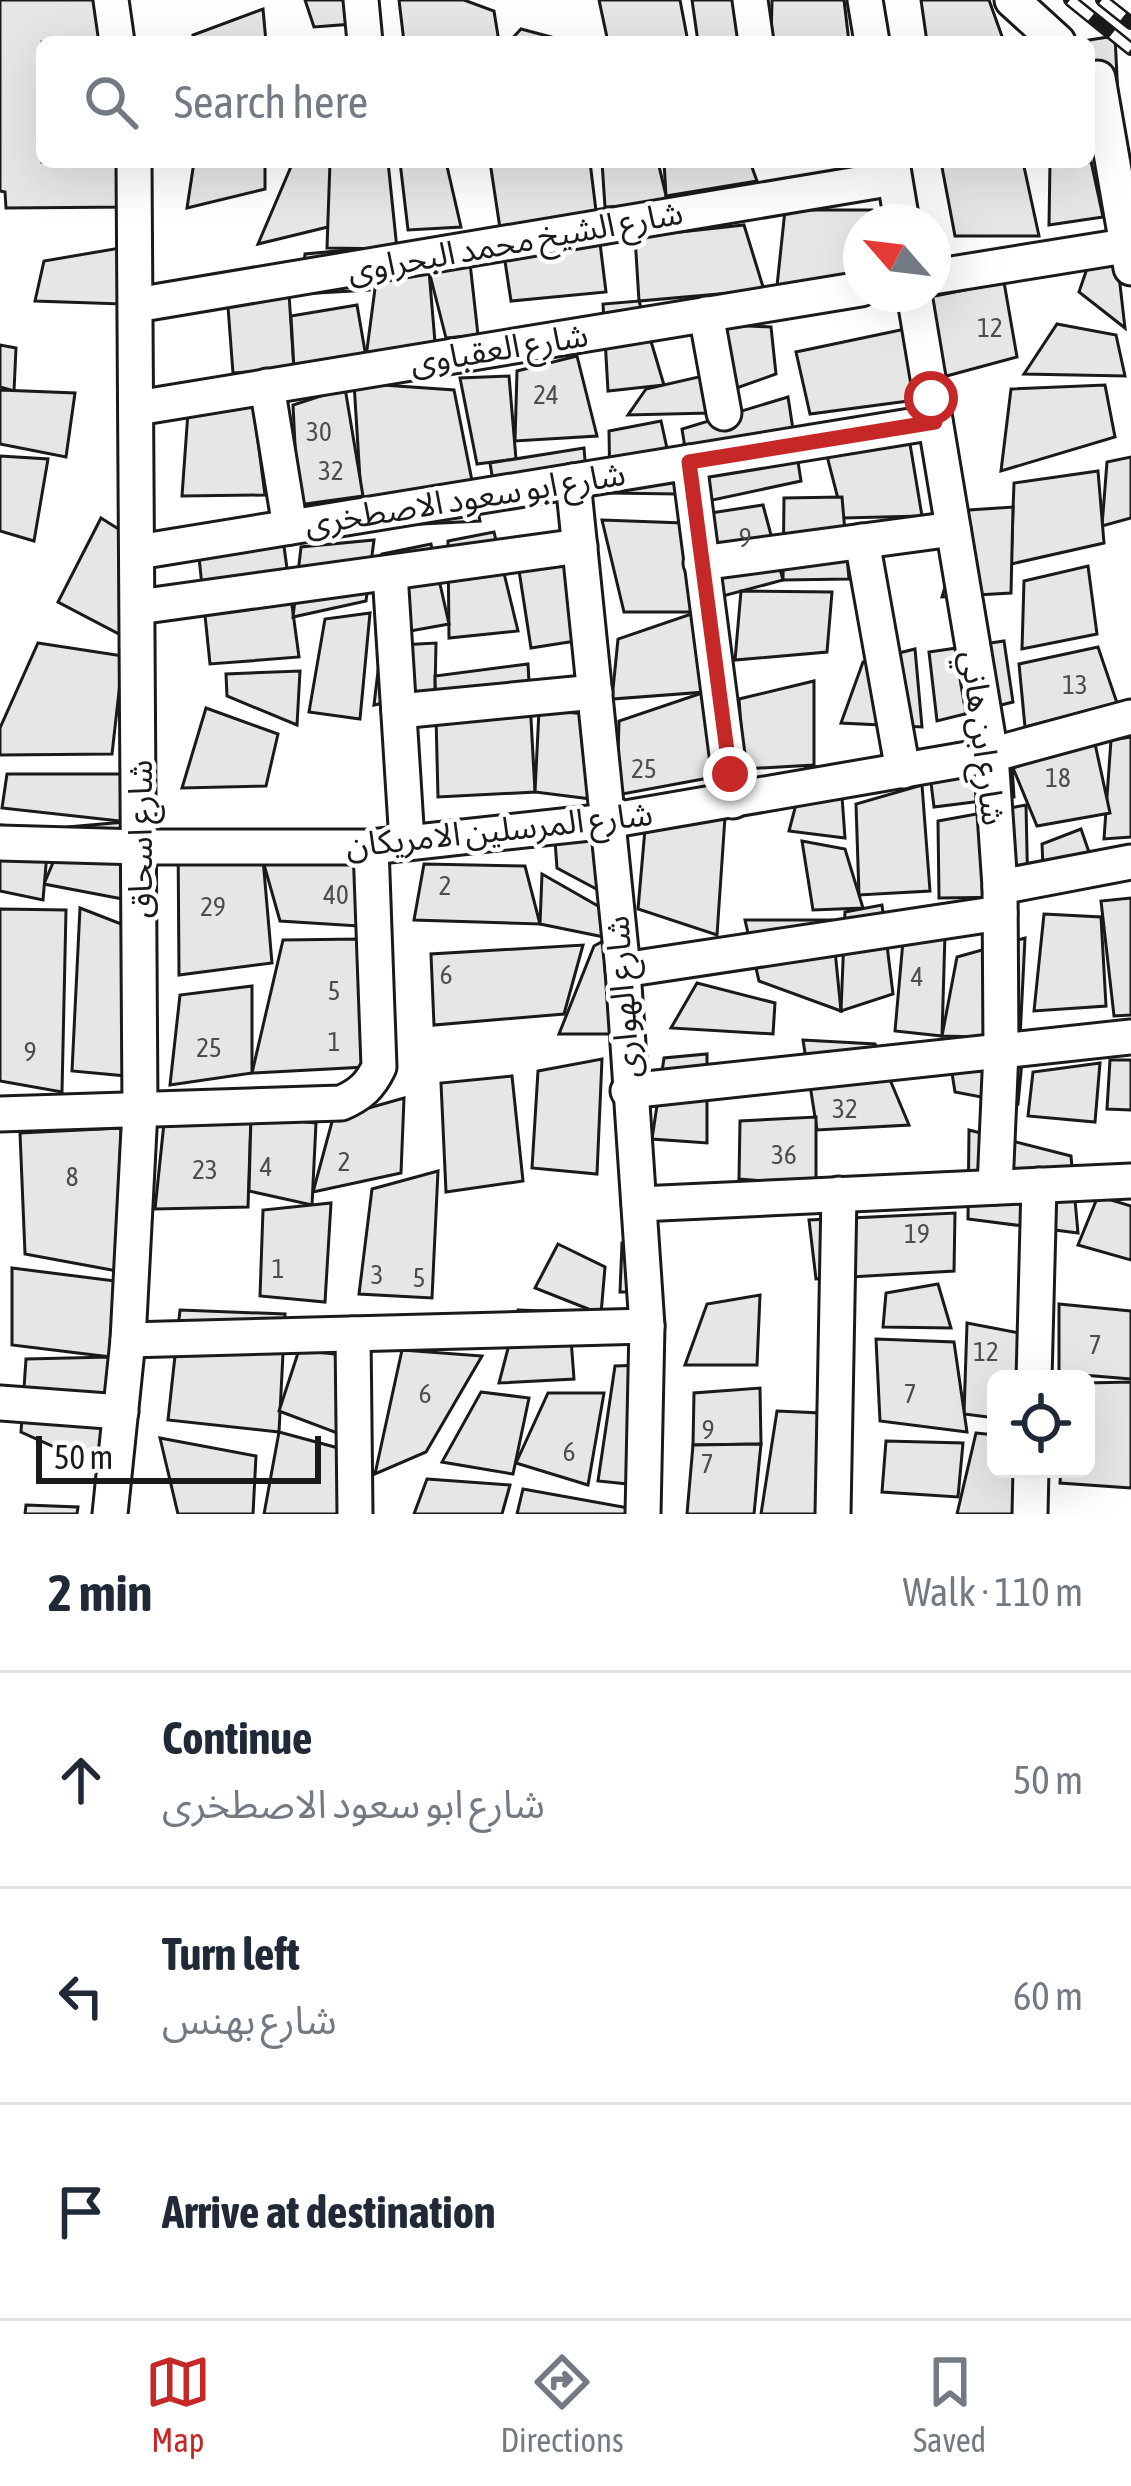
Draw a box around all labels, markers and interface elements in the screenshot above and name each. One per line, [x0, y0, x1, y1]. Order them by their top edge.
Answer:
search box [36, 36, 1095, 168]
icon: search [78, 69, 144, 135]
text: Search here [174, 76, 368, 128]
street label: شارع الشيخ محمد البحراوى [344, 193, 687, 295]
north arrow [843, 204, 951, 312]
house number: 12 [977, 312, 1003, 343]
street label: شارع العقباوى [407, 315, 592, 387]
route start [904, 371, 958, 425]
house number: 24 [533, 379, 559, 410]
house number: 30 [306, 416, 332, 447]
street label: شارع ابو سعود الاصطخرى [302, 454, 629, 548]
house number: 32 [318, 455, 344, 486]
house number: 9 [739, 522, 751, 553]
street label: شارع ابن هاني [948, 648, 1014, 828]
house number: 13 [1062, 669, 1088, 700]
route end [703, 747, 757, 801]
house number: 25 [631, 753, 657, 784]
street label: شارع اسحاق [121, 760, 165, 918]
house number: 18 [1045, 762, 1071, 793]
street label: شارع المرسلين الامريكان [344, 794, 655, 870]
house number: 2 [439, 870, 451, 901]
house number: 40 [323, 879, 349, 910]
house number: 29 [200, 891, 226, 922]
street label: شارع الهوارى [597, 914, 653, 1079]
house number: 6 [440, 959, 452, 990]
house number: 4 [911, 961, 923, 992]
house number: 5 [328, 975, 340, 1006]
house number: 1 [328, 1026, 340, 1057]
house number: 25 [196, 1032, 222, 1063]
house number: 9 [24, 1036, 36, 1067]
house number: 32 [832, 1093, 858, 1124]
house number: 36 [771, 1139, 797, 1170]
house number: 2 [338, 1146, 350, 1177]
house number: 4 [260, 1151, 272, 1182]
house number: 23 [192, 1154, 218, 1185]
house number: 8 [66, 1161, 78, 1192]
house number: 19 [904, 1218, 930, 1249]
house number: 1 [272, 1253, 284, 1284]
house number: 3 [371, 1259, 383, 1290]
house number: 5 [413, 1262, 425, 1293]
house number: 7 [1089, 1329, 1101, 1360]
house number: 12 [973, 1336, 999, 1367]
map controls [987, 1370, 1095, 1478]
button: locate [987, 1370, 1095, 1478]
house number: 6 [419, 1378, 431, 1409]
house number: 7 [904, 1378, 916, 1409]
house number: 9 [702, 1414, 714, 1445]
scale bar [36, 1430, 321, 1483]
house number: 6 [563, 1436, 575, 1467]
text: 50 m [54, 1438, 113, 1476]
house number: 7 [701, 1448, 713, 1479]
text: 2 min [48, 1563, 152, 1622]
text: Walk · 110 m [903, 1570, 1083, 1614]
text: Continue [162, 1712, 313, 1764]
icon: ahead [48, 1747, 114, 1813]
text: 50 m [1013, 1758, 1083, 1802]
text: شارع ابو سعود الاصطخرى [162, 1782, 545, 1826]
text: Turn left [162, 1928, 300, 1980]
icon: left [48, 1963, 114, 2029]
text: 60 m [1013, 1974, 1083, 2018]
text: شارع بهنس [162, 1998, 337, 2042]
icon: arrive [48, 2179, 114, 2245]
text: Arrive at destination [162, 2186, 496, 2238]
tab: Map [145, 2349, 211, 2459]
tab: Directions [500, 2349, 624, 2459]
tab: Saved [913, 2349, 986, 2459]

